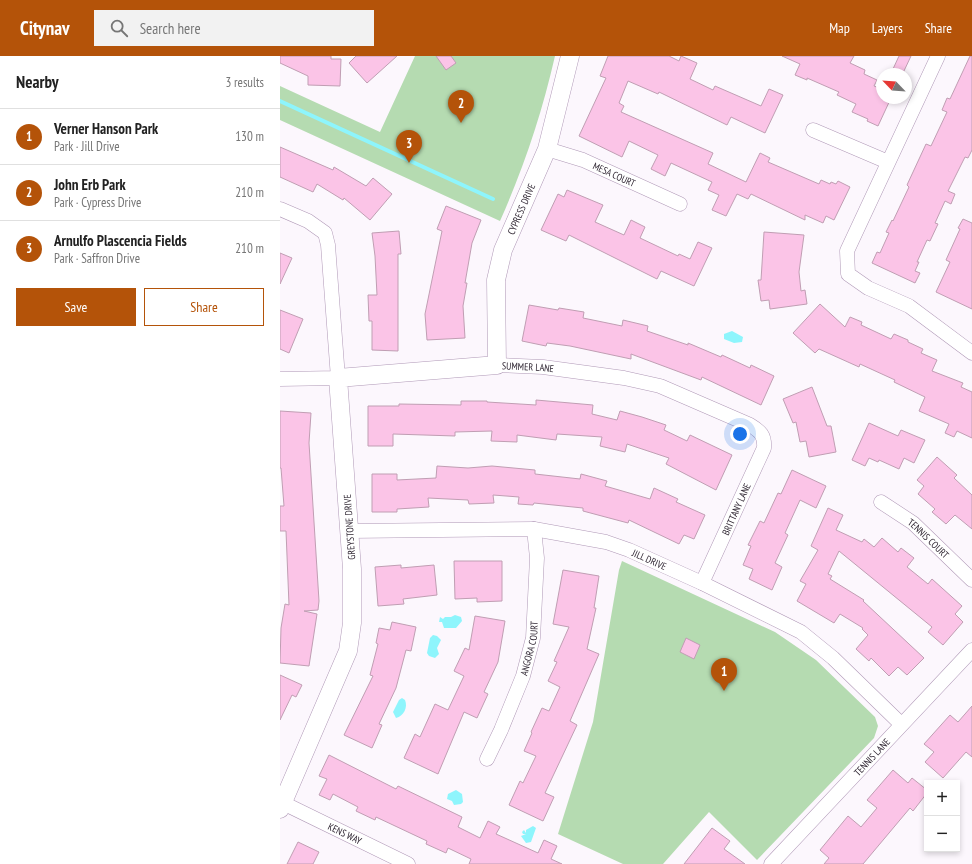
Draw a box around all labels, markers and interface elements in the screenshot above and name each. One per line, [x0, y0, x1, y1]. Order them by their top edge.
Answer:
search box [94, 10, 374, 46]
text: Citynav [20, 16, 70, 40]
icon: search [108, 17, 130, 39]
text: Search here [140, 19, 201, 38]
text: Map [829, 19, 850, 37]
text: Layers [872, 19, 903, 37]
text: Share [925, 19, 952, 37]
north arrow [876, 68, 912, 104]
text: Nearby [16, 71, 59, 93]
text: 3 results [225, 74, 264, 91]
pin: 2 [448, 90, 474, 123]
text: Verner Hanson Park [54, 119, 158, 138]
text: 1 [26, 128, 32, 145]
text: 130 m [235, 128, 264, 145]
pin: 3 [396, 130, 422, 163]
text: Park · Jill Drive [54, 138, 120, 155]
street label: MESA COURT [591, 159, 638, 190]
text: John Erb Park [54, 175, 126, 194]
street label: CYPRESS DRIVE [505, 182, 538, 237]
text: 2 [26, 184, 32, 201]
text: 210 m [235, 184, 264, 201]
text: Park · Cypress Drive [54, 194, 141, 211]
text: Arnulfo Plascencia Fields [54, 231, 187, 250]
text: 3 [26, 240, 32, 257]
text: 210 m [235, 240, 264, 257]
text: Park · Saffron Drive [54, 250, 140, 267]
button: Save [16, 288, 136, 326]
button: Share [144, 288, 264, 326]
street label: SUMMER LANE [502, 359, 555, 375]
your location [730, 424, 750, 444]
street label: BRITTANY LANE [719, 481, 754, 537]
street label: GREYSTONE DRIVE [341, 494, 358, 560]
street label: TENNIS COURT [905, 516, 952, 562]
street label: JILL DRIVE [629, 546, 668, 573]
street label: ANGORA COURT [517, 620, 541, 677]
pin: 1 [711, 658, 737, 691]
street label: TENNIS LANE [851, 736, 893, 779]
map controls [924, 780, 960, 852]
button: + [924, 780, 960, 816]
button: − [924, 816, 960, 852]
street label: KENS WAY [326, 820, 364, 848]

